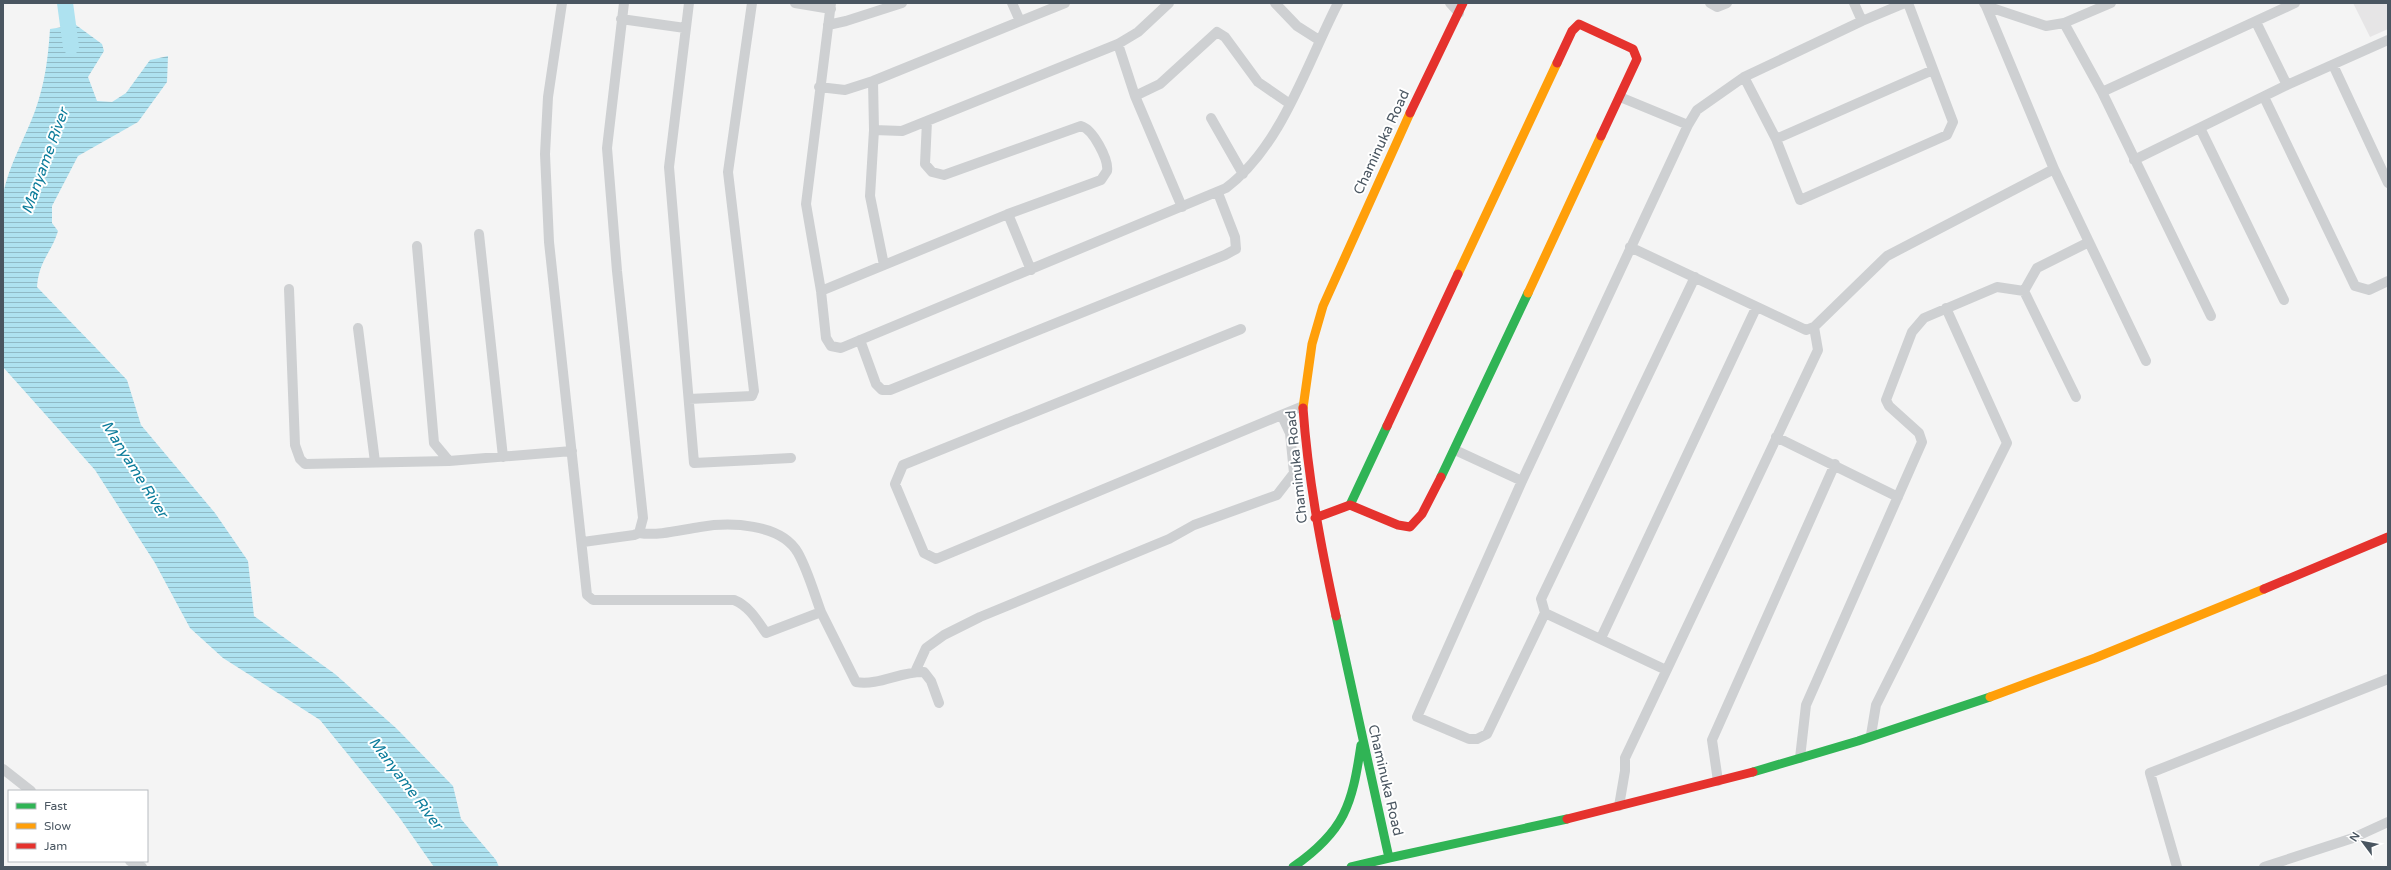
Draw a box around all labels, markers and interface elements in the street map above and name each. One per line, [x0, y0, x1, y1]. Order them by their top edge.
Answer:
street label: Chaminuka Road [1350, 87, 1413, 197]
water label: Manyame River [18, 104, 73, 216]
street label: Chaminuka Road [1282, 410, 1311, 524]
water label: Manyame River [98, 417, 173, 523]
street label: Chaminuka Road [1364, 723, 1407, 837]
water label: Manyame River [365, 733, 448, 835]
legend [8, 790, 148, 862]
text: Fast [44, 799, 68, 813]
text: Slow [44, 819, 71, 833]
north arrow [2343, 822, 2383, 862]
text: N [2347, 830, 2363, 844]
text: Jam [44, 839, 67, 853]

